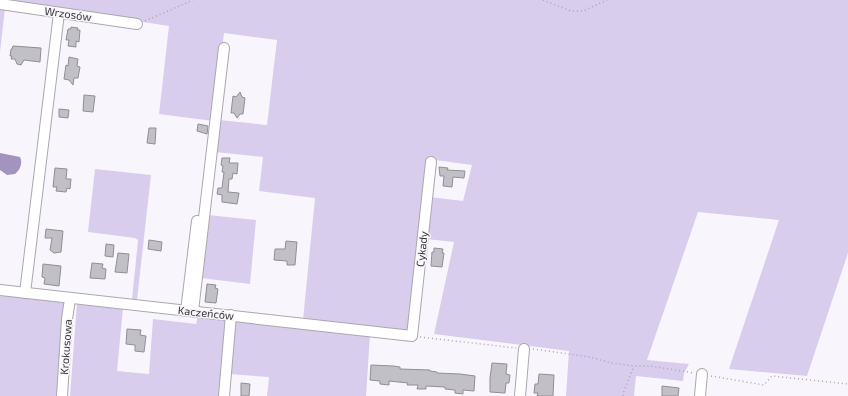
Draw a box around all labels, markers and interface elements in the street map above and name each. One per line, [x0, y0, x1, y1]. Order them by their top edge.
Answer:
street label: Wrzosów [44, 4, 92, 23]
street label: Cykady [413, 230, 430, 267]
street label: Kaczeńców [177, 303, 235, 322]
street label: Krokusowa [57, 319, 74, 375]

